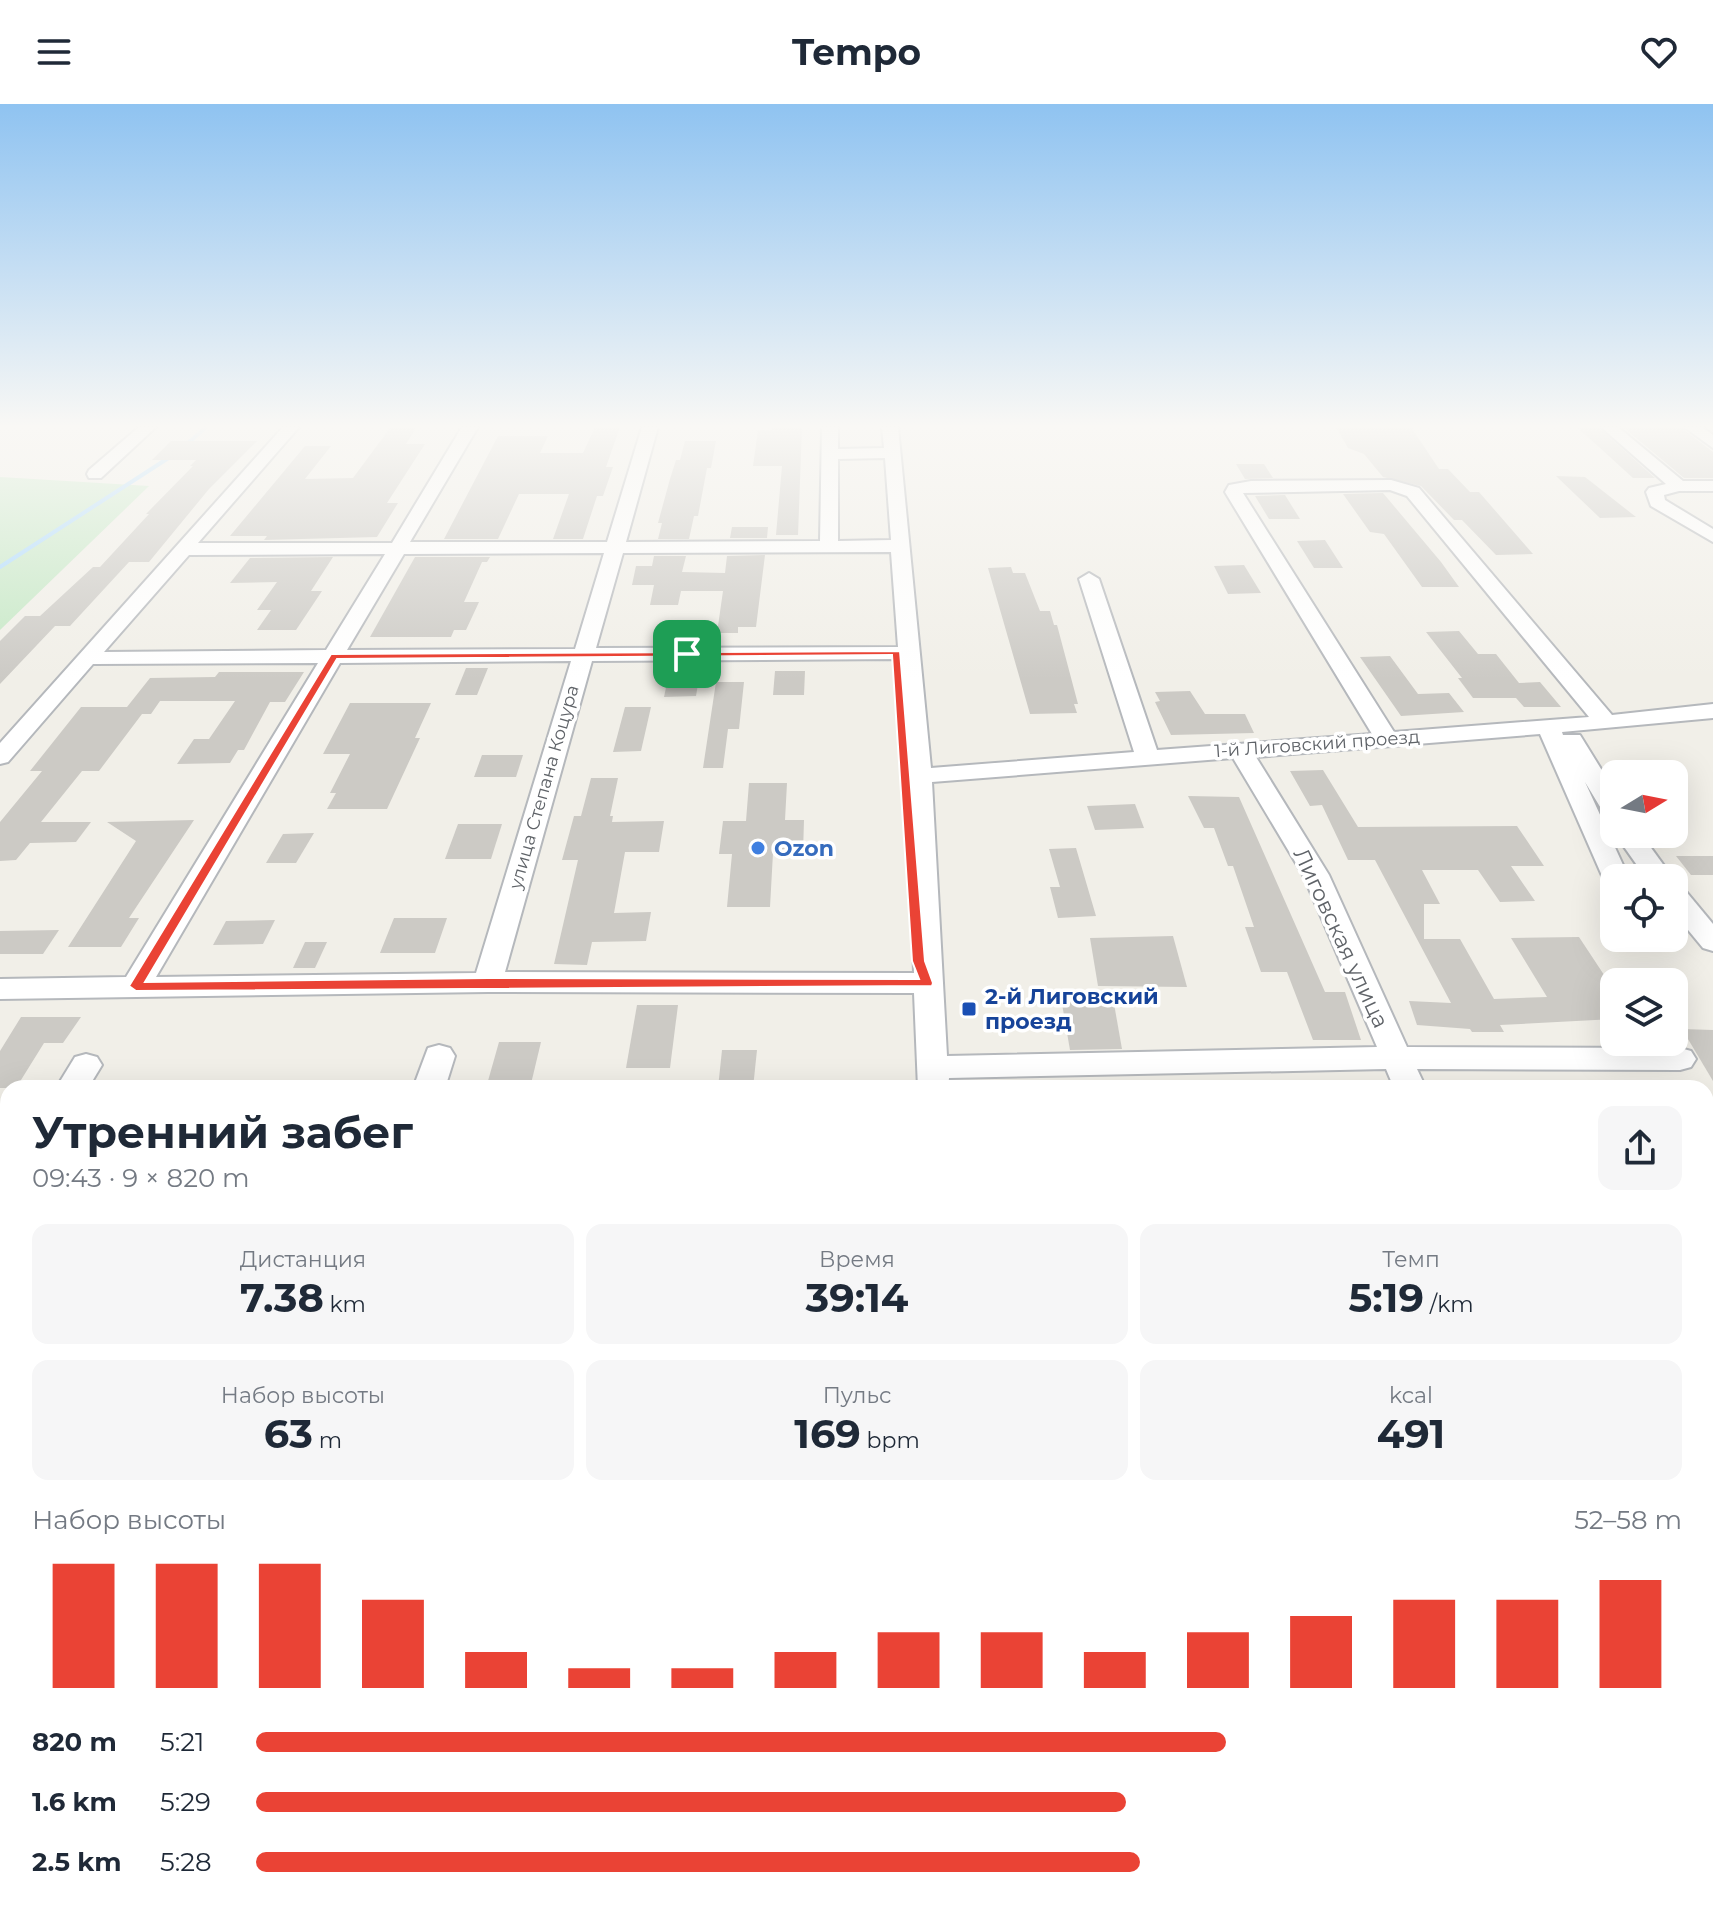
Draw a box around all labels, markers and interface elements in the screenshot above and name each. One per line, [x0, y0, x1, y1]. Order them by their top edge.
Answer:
icon: menu [32, 30, 76, 74]
text: Tempo [792, 30, 921, 74]
icon: heart [1637, 30, 1681, 74]
pin [653, 620, 721, 688]
icon: arrive [665, 632, 709, 676]
street label: улица Степана Коцура [504, 682, 584, 893]
street label: 1-й Лиговский проезд [1213, 726, 1421, 762]
north arrow [1600, 760, 1688, 848]
map controls [1600, 760, 1688, 1056]
place label: Ozon [774, 835, 834, 862]
marker: Ozon [749, 839, 767, 857]
street label: Лиговская улица [1288, 844, 1394, 1032]
button: locate [1600, 864, 1688, 952]
button: layers [1600, 968, 1688, 1056]
place label: 2-й Лиговский проезд [985, 983, 1159, 1035]
marker: 2-й Лиговский проезд [960, 1000, 978, 1018]
text: Утренний забег [32, 1105, 413, 1159]
button: share [1598, 1106, 1682, 1190]
text: 09:43 · 9 × 820 m [32, 1162, 250, 1194]
text: Дистанция [240, 1246, 366, 1273]
text: Время [819, 1246, 895, 1273]
text: Темп [1382, 1246, 1440, 1273]
text: 7.38 [240, 1273, 324, 1322]
text: 39:14 [806, 1273, 908, 1322]
text: 5:19 [1348, 1273, 1424, 1322]
text: km [324, 1291, 366, 1318]
text: /km [1424, 1291, 1474, 1318]
text: Набор высоты [221, 1382, 385, 1409]
text: Пульс [823, 1382, 891, 1409]
text: kcal [1389, 1382, 1433, 1409]
text: 63 [264, 1409, 313, 1458]
text: 169 [794, 1409, 861, 1458]
text: 491 [1377, 1409, 1445, 1458]
text: m [313, 1427, 342, 1454]
text: bpm [861, 1427, 920, 1454]
text: Набор высоты [32, 1504, 226, 1536]
text: 52–58 m [1574, 1504, 1682, 1536]
text: 820 m [32, 1726, 117, 1758]
text: 5:21 [160, 1726, 204, 1758]
text: 1.6 km [32, 1786, 117, 1818]
text: 5:29 [160, 1786, 211, 1818]
text: 2.5 km [32, 1846, 121, 1878]
text: 5:28 [160, 1846, 212, 1878]

